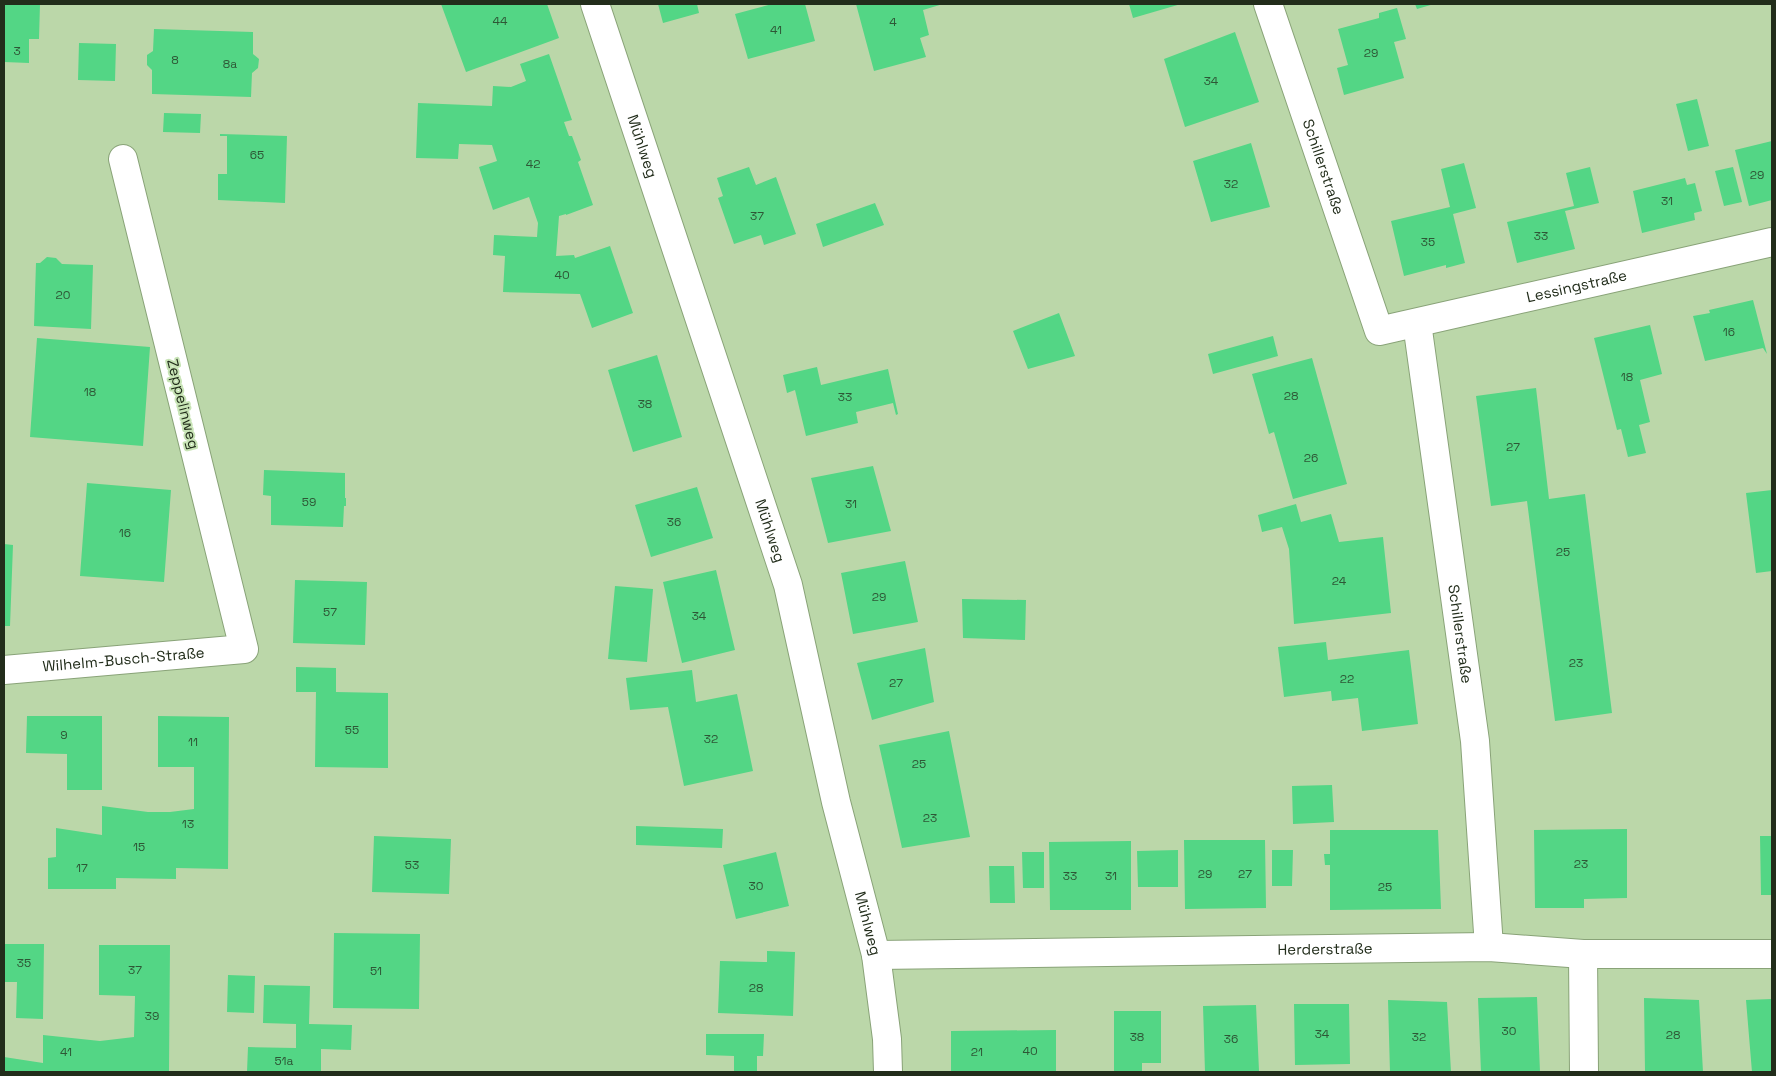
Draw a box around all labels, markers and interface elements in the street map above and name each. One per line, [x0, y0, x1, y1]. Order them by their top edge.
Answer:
house number: 44 [492, 13, 508, 29]
house number: 4 [889, 14, 897, 30]
house number: 41 [770, 22, 782, 38]
house number: 3 [13, 43, 21, 59]
house number: 29 [1364, 45, 1378, 61]
house number: 8 [171, 52, 179, 68]
house number: 8a [223, 56, 237, 72]
house number: 34 [1204, 73, 1219, 89]
street label: Mühlweg [623, 112, 662, 180]
street label: Schillerstraße [1299, 116, 1349, 217]
house number: 65 [250, 147, 264, 163]
house number: 42 [526, 156, 540, 172]
house number: 29 [1750, 167, 1764, 183]
house number: 32 [1224, 176, 1238, 192]
house number: 31 [1661, 193, 1673, 209]
house number: 37 [750, 208, 764, 224]
house number: 33 [1534, 228, 1548, 244]
house number: 35 [1421, 234, 1435, 250]
street label: Lessingstraße [1525, 265, 1629, 306]
house number: 40 [554, 267, 570, 283]
house number: 20 [56, 287, 70, 303]
house number: 16 [1723, 324, 1735, 340]
street label: Zeppelinweg [163, 357, 204, 451]
house number: 18 [1621, 369, 1633, 385]
house number: 18 [84, 384, 96, 400]
house number: 28 [1284, 388, 1298, 404]
house number: 33 [838, 389, 852, 405]
house number: 38 [638, 396, 652, 412]
house number: 27 [1506, 439, 1520, 455]
house number: 26 [1304, 450, 1318, 466]
house number: 59 [302, 494, 316, 510]
street label: Mühlweg [751, 496, 790, 565]
house number: 31 [845, 496, 857, 512]
house number: 36 [667, 514, 681, 530]
house number: 16 [119, 525, 131, 541]
house number: 25 [1556, 544, 1570, 560]
house number: 24 [1332, 573, 1347, 589]
street label: Schillerstraße [1444, 583, 1477, 685]
house number: 29 [872, 589, 886, 605]
house number: 57 [323, 604, 337, 620]
house number: 34 [692, 608, 707, 624]
street label: Wilhelm-Busch-Straße [42, 642, 205, 676]
house number: 23 [1569, 655, 1583, 671]
house number: 22 [1340, 671, 1354, 687]
house number: 27 [889, 675, 903, 691]
house number: 55 [345, 722, 359, 738]
house number: 9 [60, 727, 68, 743]
house number: 32 [704, 731, 718, 747]
house number: 11 [188, 734, 198, 750]
house number: 25 [912, 756, 926, 772]
house number: 23 [923, 810, 937, 826]
house number: 13 [182, 816, 194, 832]
house number: 15 [133, 839, 145, 855]
house number: 23 [1574, 856, 1588, 872]
house number: 53 [405, 857, 419, 873]
house number: 17 [76, 860, 88, 876]
house number: 29 [1198, 866, 1212, 882]
house number: 27 [1238, 866, 1252, 882]
house number: 33 [1063, 868, 1077, 884]
house number: 31 [1105, 868, 1117, 884]
house number: 30 [749, 878, 763, 894]
house number: 25 [1378, 879, 1392, 895]
street label: Mühlweg [851, 889, 886, 957]
street label: Herderstraße [1277, 939, 1373, 959]
house number: 35 [17, 955, 31, 971]
house number: 37 [128, 962, 142, 978]
house number: 51 [370, 963, 382, 979]
house number: 28 [749, 980, 763, 996]
house number: 39 [145, 1008, 159, 1024]
house number: 30 [1502, 1023, 1516, 1039]
house number: 34 [1315, 1026, 1330, 1042]
house number: 28 [1666, 1027, 1680, 1043]
house number: 38 [1130, 1029, 1144, 1045]
house number: 32 [1412, 1029, 1426, 1045]
house number: 36 [1224, 1031, 1238, 1047]
house number: 40 [1022, 1043, 1038, 1059]
house number: 41 [60, 1044, 72, 1060]
house number: 21 [971, 1044, 983, 1060]
house number: 51a [275, 1053, 294, 1069]

